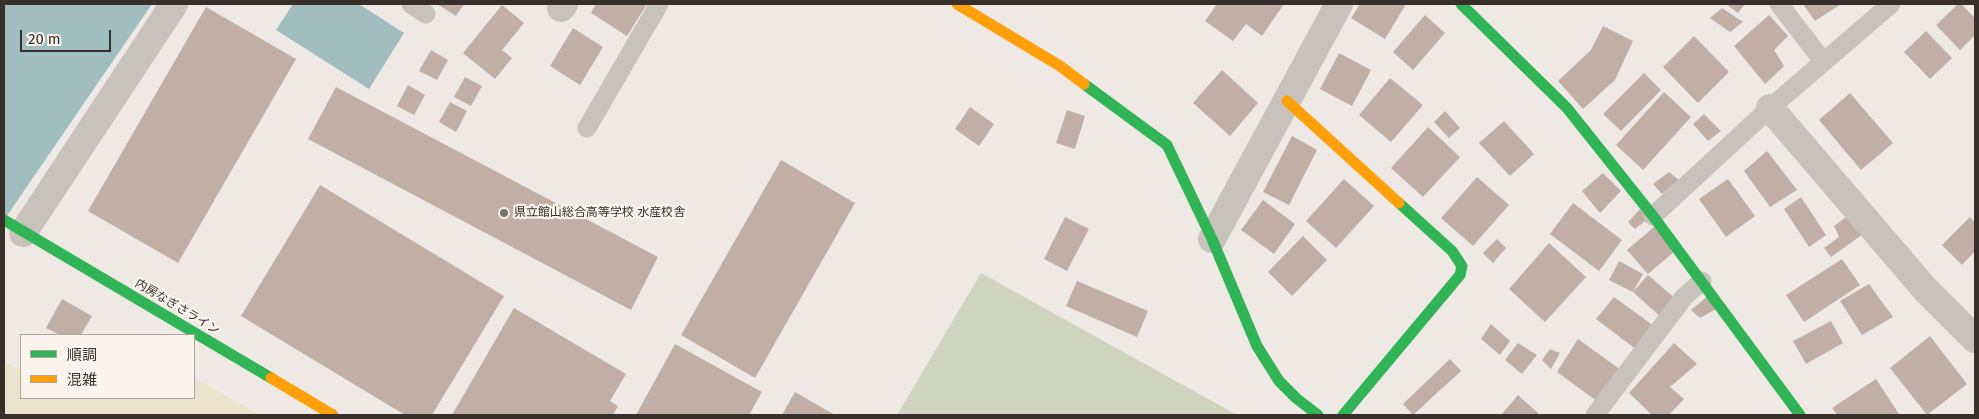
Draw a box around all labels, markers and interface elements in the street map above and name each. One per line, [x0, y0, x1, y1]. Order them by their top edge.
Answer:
scale bar [22, 20, 114, 52]
text: 20 m [28, 30, 61, 48]
place label: 県立館山総合高等学校 水産校舎 [514, 206, 685, 220]
marker: 県立館山総合高等学校 水産校舎 [498, 207, 510, 219]
street label: 内房なぎさライン [132, 276, 222, 338]
legend [20, 334, 195, 399]
text: 順調 [67, 346, 97, 364]
text: 混雑 [67, 371, 97, 389]

